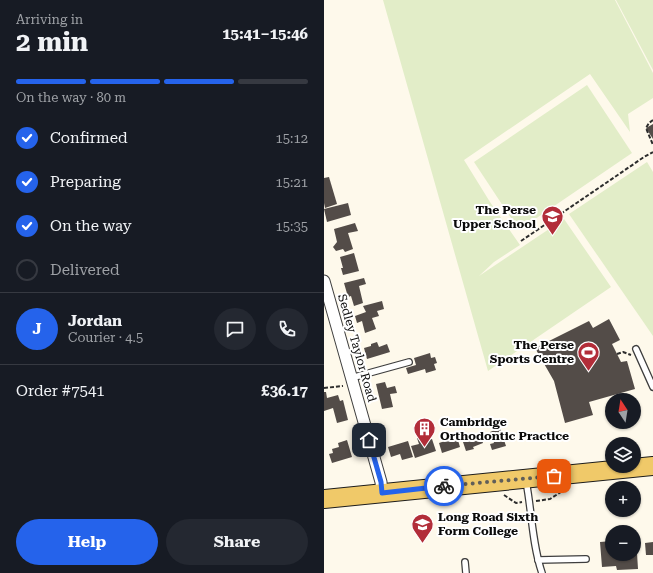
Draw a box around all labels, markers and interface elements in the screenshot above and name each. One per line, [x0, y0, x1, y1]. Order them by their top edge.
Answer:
text: Arriving in [16, 12, 83, 27]
text: 15:41–15:46 [222, 25, 308, 43]
text: 2 min [16, 27, 88, 57]
text: On the way · 80 m [16, 90, 126, 105]
icon: check [16, 127, 38, 149]
text: Confirmed [50, 129, 128, 147]
text: 15:12 [276, 131, 308, 146]
icon: check [16, 171, 38, 193]
text: Preparing [50, 173, 121, 191]
text: 15:21 [276, 175, 308, 190]
place label: The Perse Upper School [453, 203, 536, 231]
school or university icon: The Perse Upper School [539, 204, 565, 237]
icon: check [16, 215, 38, 237]
text: On the way [50, 217, 132, 235]
text: 15:35 [276, 219, 308, 234]
text: Delivered [50, 261, 120, 279]
street label: Sedley Taylor Road [335, 293, 379, 404]
button: chat [214, 308, 256, 350]
button: phone [266, 308, 308, 350]
text: Jordan [68, 312, 122, 330]
text: J [32, 320, 42, 338]
text: Courier · 4.5 [68, 330, 143, 345]
place label: The Perse Sports Centre [490, 338, 574, 366]
sports icon: The Perse Sports Centre [576, 339, 602, 372]
text: Order #7541 [16, 382, 105, 400]
text: £36.17 [261, 382, 308, 400]
north arrow [605, 393, 641, 429]
map controls [605, 393, 641, 561]
place label: Cambridge Orthodontic Practice [440, 415, 569, 443]
building icon: Cambridge Orthodontic Practice [411, 416, 437, 449]
pin [352, 423, 386, 457]
icon: home [358, 429, 380, 451]
button: layers [605, 437, 641, 473]
pin [537, 459, 571, 493]
icon: bag [543, 465, 565, 487]
courier [424, 466, 464, 506]
icon: bike [433, 475, 455, 497]
button: + [605, 481, 641, 517]
place label: Long Road Sixth Form College [438, 510, 538, 538]
school or university icon: Long Road Sixth Form College [410, 511, 436, 544]
button: Help [16, 519, 158, 565]
button: Share [166, 519, 308, 565]
button: − [605, 525, 641, 561]

